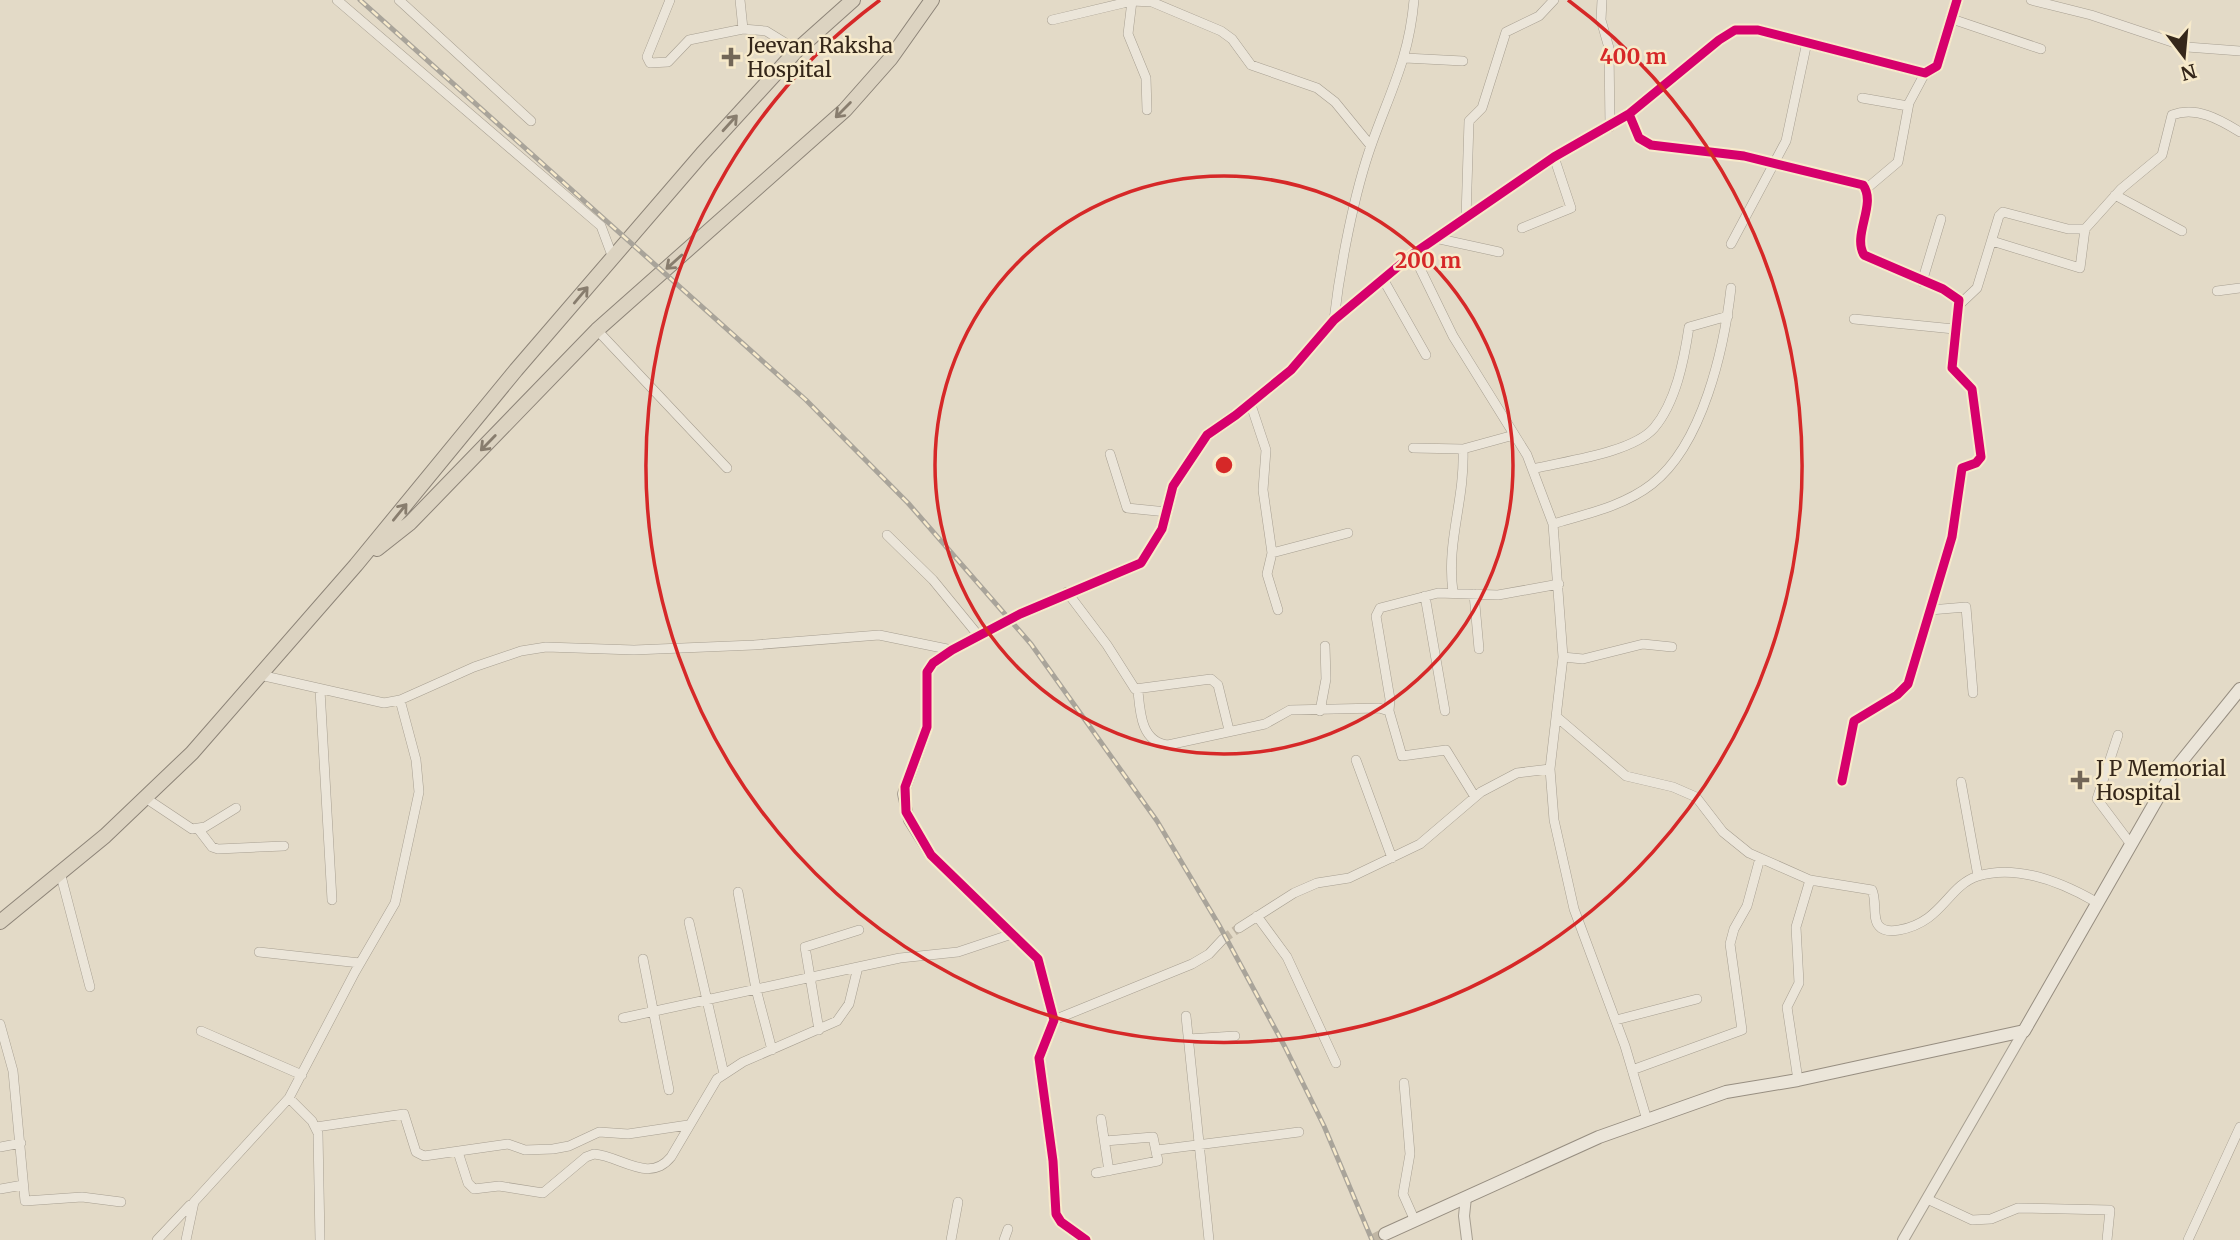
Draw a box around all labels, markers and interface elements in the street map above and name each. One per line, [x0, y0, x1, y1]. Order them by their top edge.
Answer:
north arrow [2149, 21, 2219, 91]
place label: Jeevan Raksha Hospital [746, 32, 893, 83]
text: 400 m [1599, 43, 1667, 70]
marker: Jeevan Raksha Hospital [721, 47, 741, 67]
text: N [2178, 59, 2199, 86]
one-way arrow [835, 102, 852, 119]
one-way arrow [721, 114, 737, 132]
text: 200 m [1395, 247, 1461, 274]
one-way arrow [665, 254, 683, 270]
one-way arrow [573, 287, 589, 305]
one-way arrow [479, 434, 496, 451]
centre of rings [1212, 453, 1236, 477]
one-way arrow [392, 504, 407, 522]
place label: J P Memorial Hospital [2095, 755, 2226, 806]
marker: J P Memorial Hospital [2070, 770, 2090, 790]

